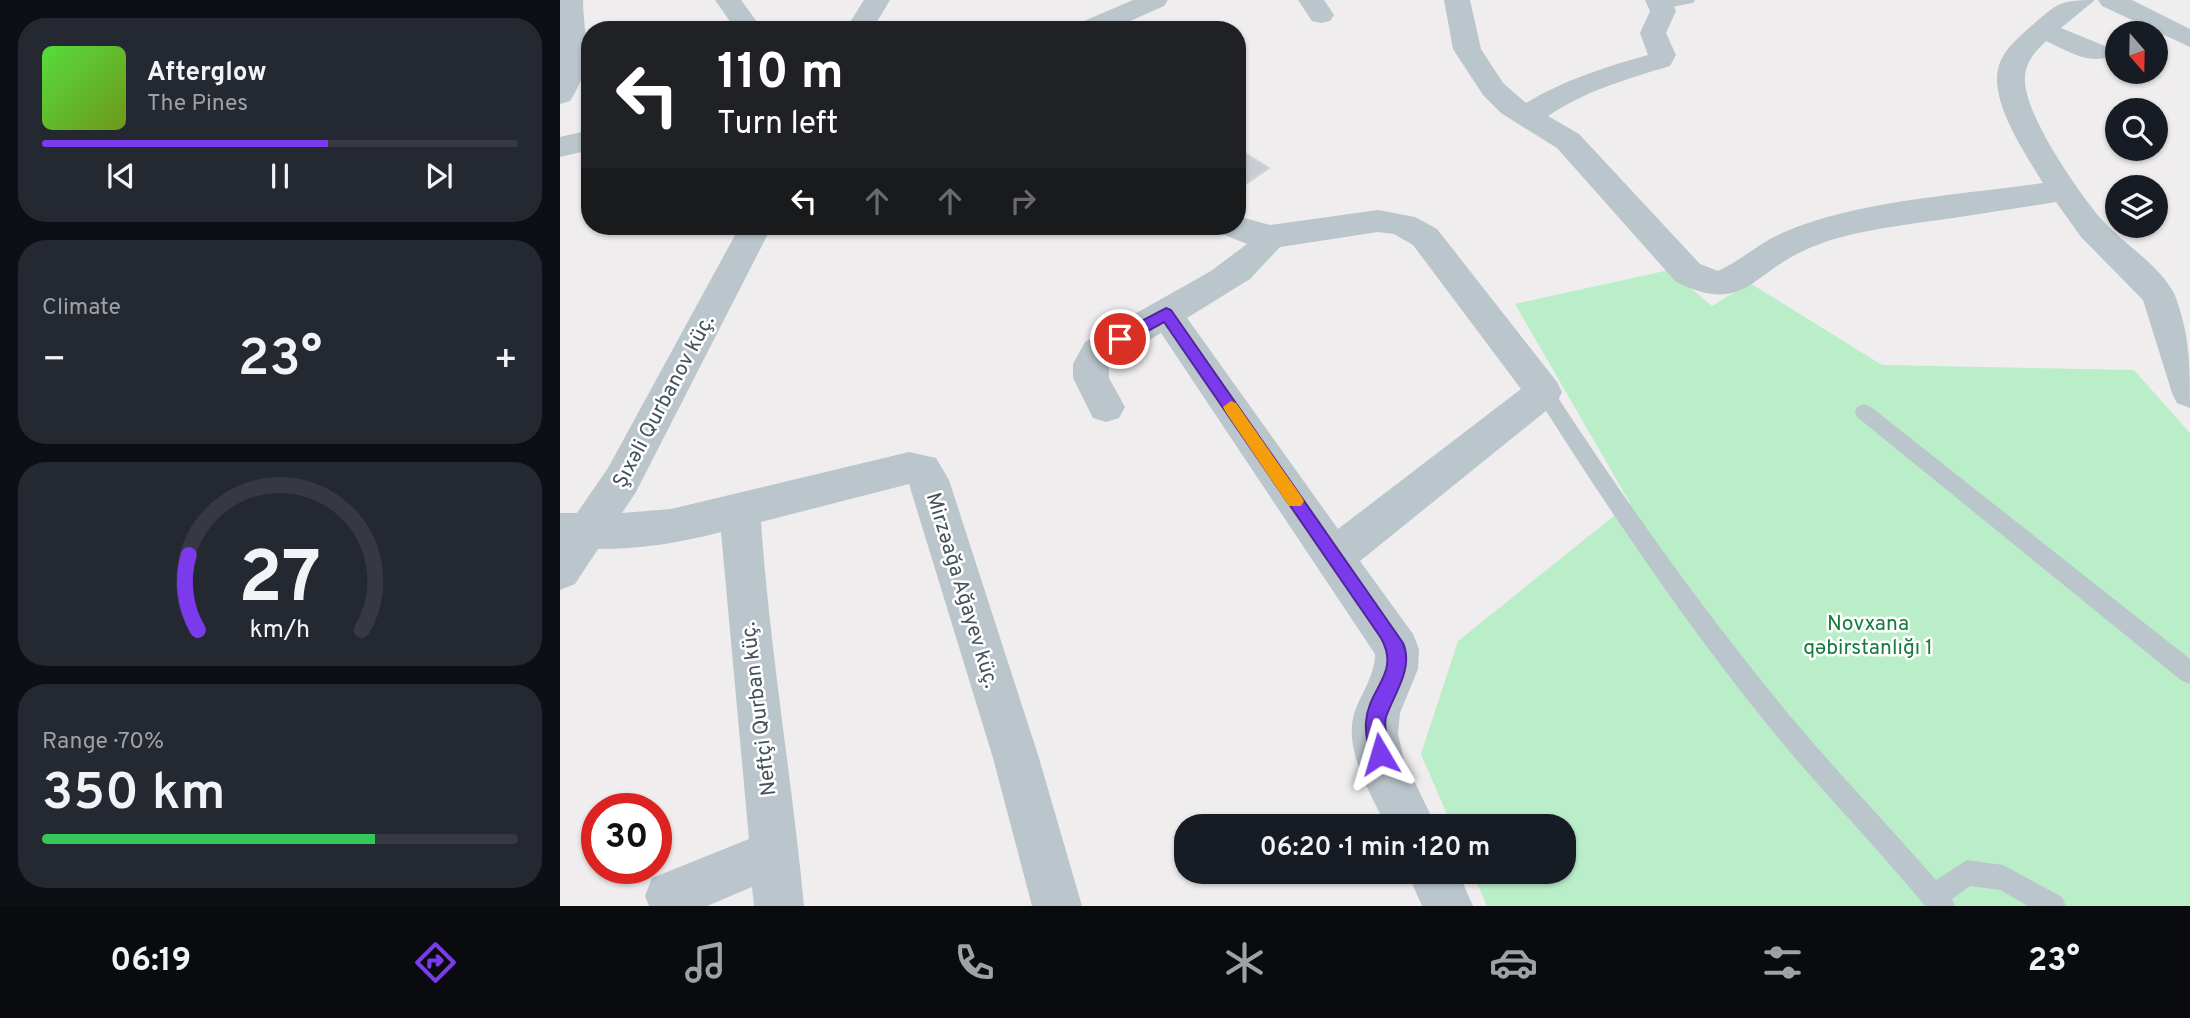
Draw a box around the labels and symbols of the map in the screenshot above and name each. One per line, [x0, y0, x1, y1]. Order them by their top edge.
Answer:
north arrow [2105, 21, 2168, 84]
pin [1090, 309, 1150, 369]
street label: Şıxəli Qurbanov küç. [607, 310, 721, 493]
street label: Mirzəağa Ağayev küç. [919, 489, 1004, 692]
park label: Novxana qəbirstanlığı 1 [1803, 611, 1933, 662]
street label: Neftçi Qurban küç. [735, 620, 784, 797]
position arrow [1343, 717, 1417, 791]
speed limit sign: 30 [581, 793, 672, 884]

